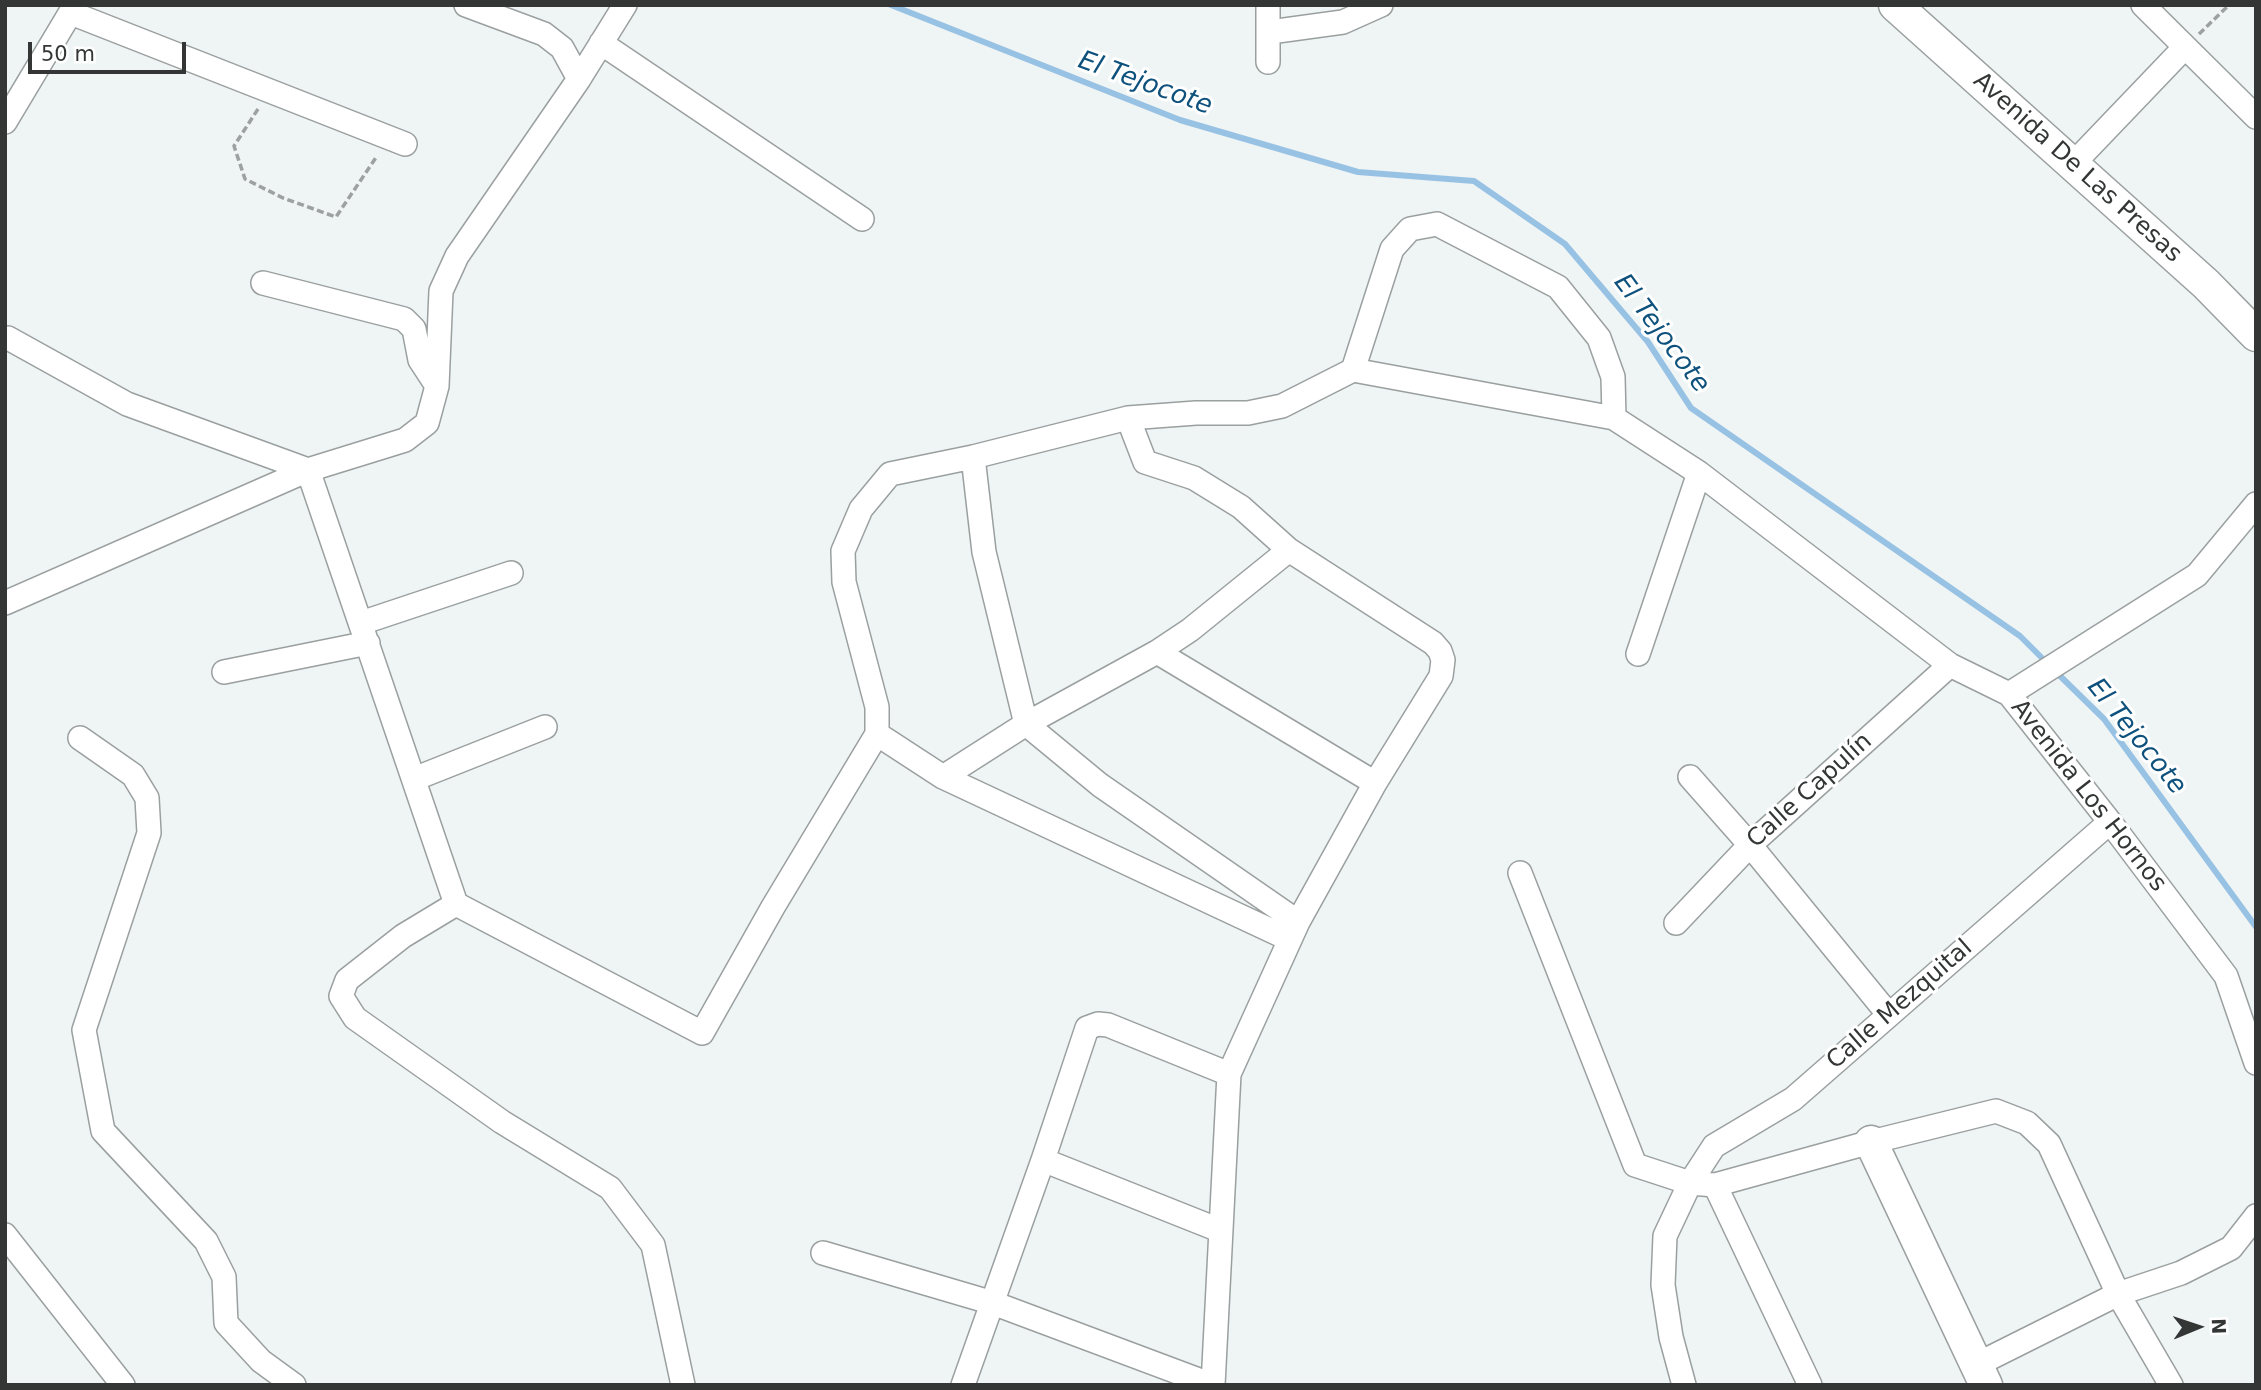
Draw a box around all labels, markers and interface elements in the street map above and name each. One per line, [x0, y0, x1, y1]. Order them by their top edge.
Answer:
scale bar [32, 28, 189, 72]
text: 50 m [41, 42, 95, 66]
water label: El Tejocote [1074, 45, 1216, 123]
street label: Avenida De Las Presas [1967, 67, 2187, 269]
water label: El Tejocote [1606, 269, 1716, 399]
water label: El Tejocote [2080, 673, 2192, 801]
street label: Avenida Los Hornos [2004, 694, 2172, 898]
street label: Calle Capulín [1742, 728, 1878, 854]
street label: Calle Mezquital [1821, 934, 1979, 1076]
north arrow [2163, 1292, 2233, 1362]
text: N [2208, 1318, 2230, 1335]

